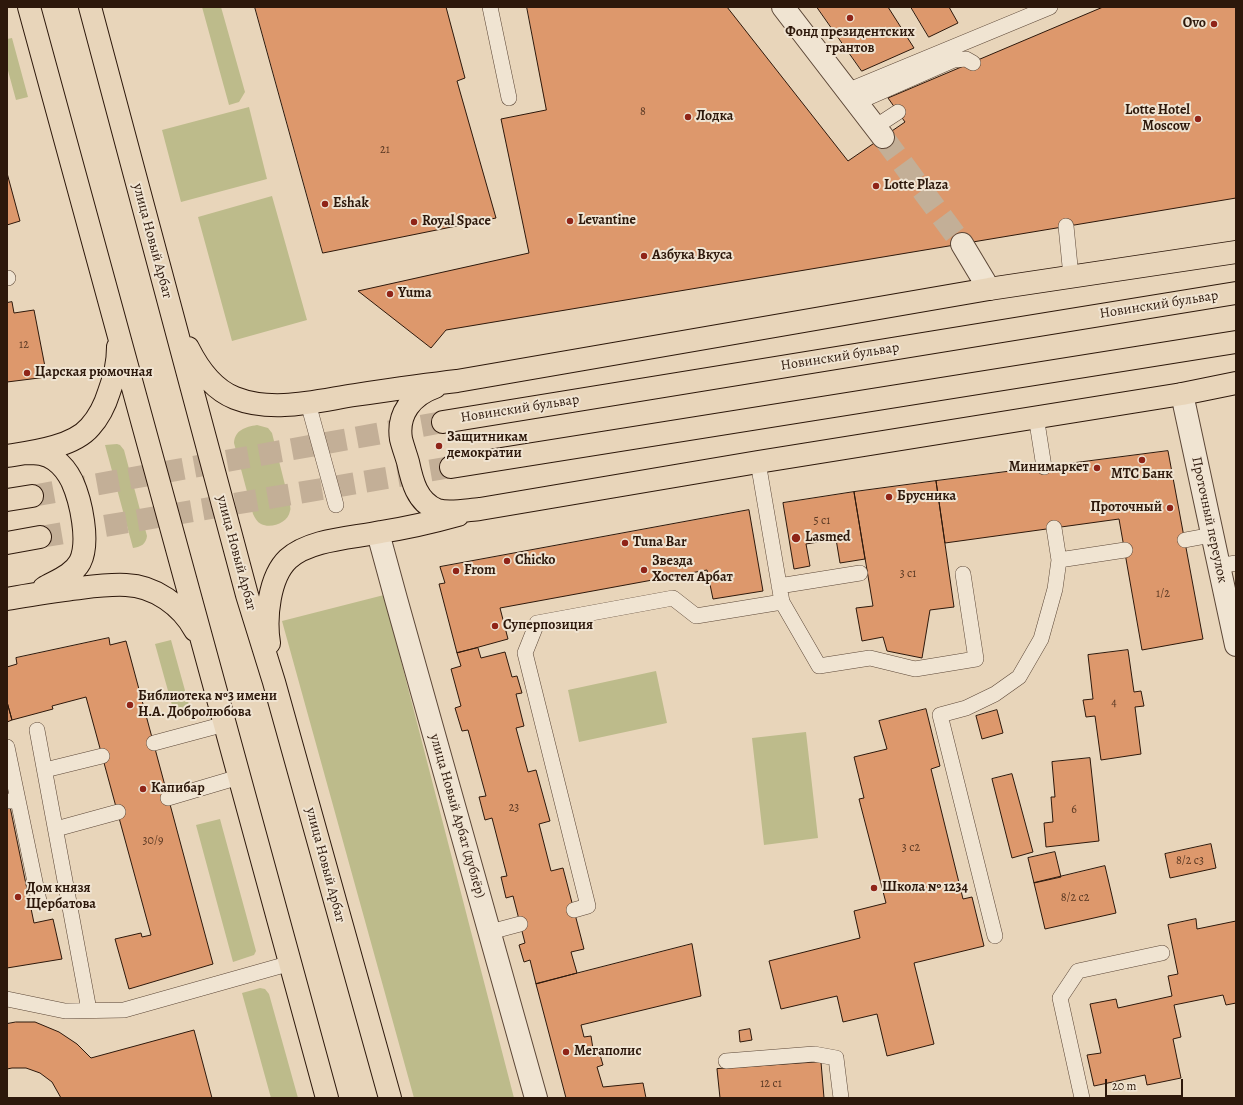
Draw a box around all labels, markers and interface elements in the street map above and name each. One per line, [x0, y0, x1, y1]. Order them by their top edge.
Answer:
marker: Фонд президентских грантов [845, 13, 855, 23]
place label: Ovo [1183, 16, 1206, 32]
marker: Ovo [1209, 19, 1219, 29]
place label: Фонд президентских грантов [785, 25, 915, 58]
place label: Lotte Hotel Moscow [1125, 103, 1190, 136]
house number: 8 [640, 105, 646, 119]
place label: Лодка [696, 109, 733, 125]
marker: Лодка [683, 112, 693, 122]
marker: Lotte Hotel Moscow [1193, 114, 1203, 124]
house number: 21 [380, 143, 390, 157]
place label: Lotte Plaza [884, 178, 949, 194]
marker: Lotte Plaza [871, 181, 881, 191]
street label: улица Новый Арбат [129, 182, 175, 300]
place label: Eshak [333, 196, 369, 212]
marker: Eshak [320, 199, 330, 209]
place label: Levantine [578, 213, 636, 229]
place label: Royal Space [422, 214, 491, 230]
marker: Levantine [565, 216, 575, 226]
marker: Royal Space [409, 217, 419, 227]
place label: Азбука Вкуса [652, 248, 732, 264]
marker: Азбука Вкуса [639, 251, 649, 261]
place label: Yuma [398, 286, 432, 302]
street label: Новинский бульвар [1098, 287, 1220, 323]
marker: Yuma [385, 289, 395, 299]
house number: 12 [19, 338, 29, 352]
street label: Новинский бульвар [779, 339, 901, 375]
place label: Царская рюмочная [35, 365, 153, 381]
marker: Царская рюмочная [22, 368, 32, 378]
street label: Новинский бульвар [459, 391, 581, 427]
place label: Защитникам демократии [447, 430, 528, 462]
marker: Защитникам демократии [434, 441, 444, 451]
marker: МТС Банк [1137, 455, 1147, 465]
street label: Проточный переулок [1187, 455, 1231, 585]
place label: Минимаркет [1009, 460, 1089, 476]
marker: Минимаркет [1092, 463, 1102, 473]
place label: МТС Банк [1111, 467, 1173, 483]
place label: Брусника [897, 489, 956, 505]
marker: Брусника [884, 492, 894, 502]
street label: улица Новый Арбат [213, 494, 259, 612]
place label: Проточный [1090, 500, 1162, 516]
marker: Проточный [1165, 503, 1175, 513]
house number: 5 с1 [814, 514, 830, 528]
place label: Lasmed [805, 530, 851, 546]
marker: Lasmed [790, 532, 802, 544]
place label: Tuna Bar [633, 535, 687, 551]
marker: Tuna Bar [620, 538, 630, 548]
place label: Chicko [515, 553, 556, 569]
place label: Звезда Хостел Арбат [652, 554, 733, 586]
marker: Chicko [502, 556, 512, 566]
place label: From [464, 563, 496, 579]
marker: Звезда Хостел Арбат [639, 565, 649, 575]
marker: From [451, 566, 461, 576]
house number: 3 с1 [900, 567, 916, 581]
house number: 1/2 [1156, 587, 1170, 601]
place label: Суперпозиция [503, 618, 593, 634]
marker: Суперпозиция [490, 621, 500, 631]
place label: Библиотека №3 имени Н.А. Добролюбова [138, 689, 277, 722]
house number: 4 [1111, 696, 1117, 710]
marker: Библиотека №3 имени Н.А. Добролюбова [125, 700, 135, 710]
street label: улица Новый Арбат (дублёр) [426, 732, 488, 900]
place label: Капибар [151, 781, 205, 797]
marker: Капибар [138, 784, 148, 794]
house number: 23 [509, 801, 519, 815]
house number: 6 [1071, 803, 1077, 817]
street label: улица Новый Арбат [302, 806, 348, 924]
house number: 30/9 [143, 834, 163, 848]
house number: 3 с2 [902, 841, 920, 855]
house number: 8/2 с3 [1176, 854, 1204, 868]
place label: Школа № 1234 [882, 880, 968, 896]
place label: Дом князя Щербатова [26, 881, 96, 914]
marker: Школа № 1234 [869, 883, 879, 893]
house number: 8/2 с2 [1061, 891, 1089, 905]
marker: Дом князя Щербатова [13, 892, 23, 902]
place label: Мегаполис [574, 1044, 641, 1060]
marker: Мегаполис [561, 1047, 571, 1057]
scale bar [1107, 1071, 1185, 1097]
house number: 12 с1 [760, 1077, 782, 1091]
text: 20 m [1112, 1078, 1136, 1094]

